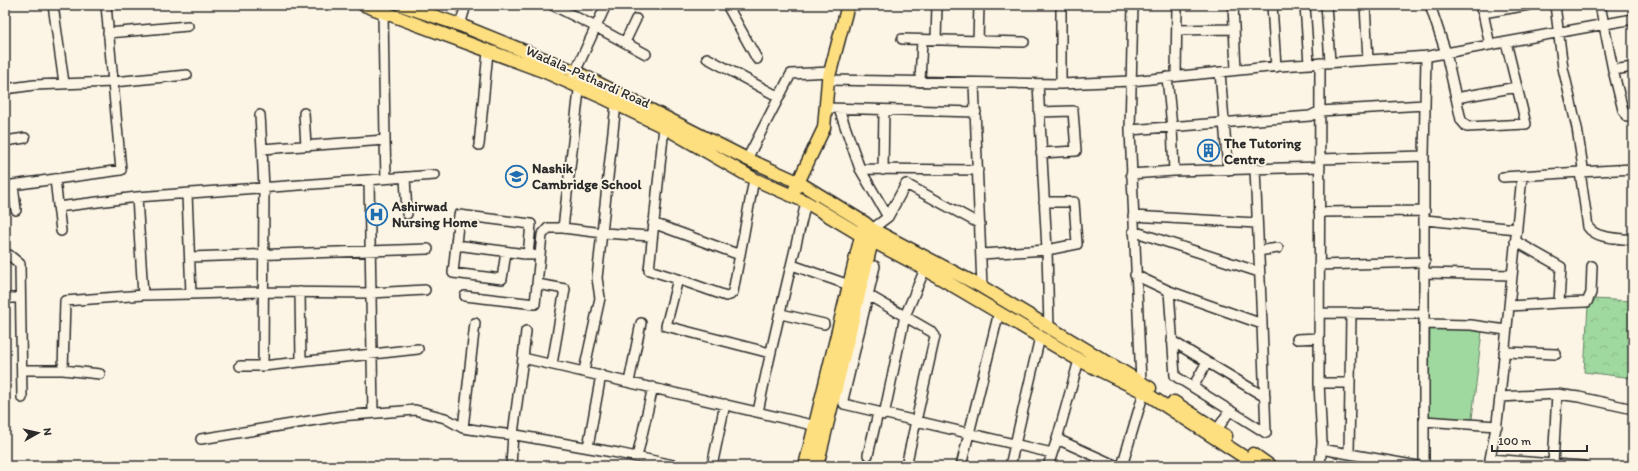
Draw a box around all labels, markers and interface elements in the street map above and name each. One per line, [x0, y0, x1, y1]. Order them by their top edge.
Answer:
street label: Wadala-Pathardi Road [523, 42, 653, 112]
place label: The Tutoring Centre [1223, 135, 1302, 168]
building icon: The Tutoring Centre [1196, 138, 1222, 164]
place label: Nashik Cambridge School [532, 160, 642, 193]
school or university icon: Nashik Cambridge School [503, 163, 529, 189]
place label: Ashirwad Nursing Home [391, 198, 478, 231]
hospital icon: Ashirwad Nursing Home [363, 201, 389, 227]
north arrow [18, 413, 58, 453]
text: N [40, 427, 54, 436]
scale bar [1492, 427, 1587, 453]
text: 100 m [1498, 434, 1531, 448]

